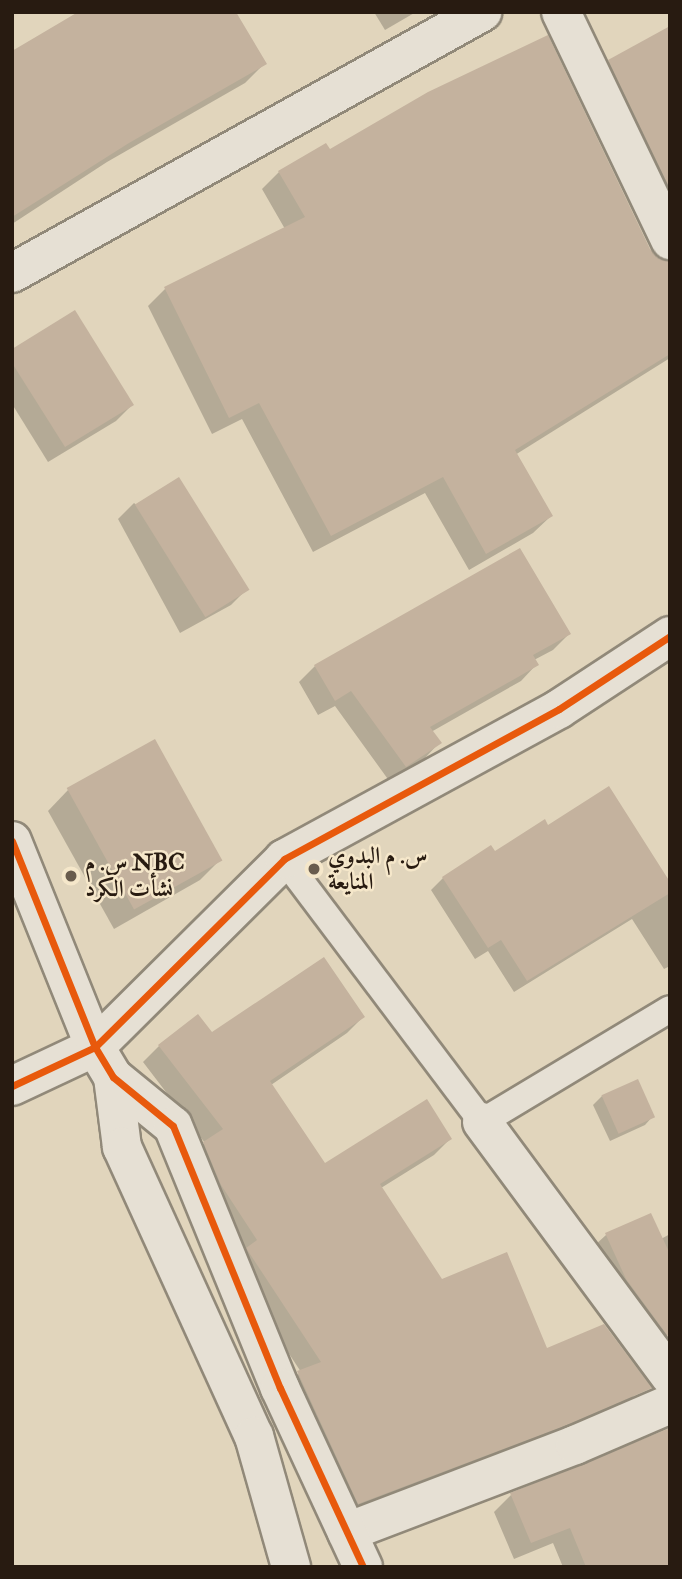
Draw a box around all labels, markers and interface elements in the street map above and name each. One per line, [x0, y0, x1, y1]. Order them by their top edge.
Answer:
place label: س. م البدوي المنايعة [328, 842, 428, 896]
place label: س. م NBC نشأت الكرد [85, 849, 185, 903]
marker: س. م البدوي المنايعة [306, 861, 322, 877]
marker: س. م NBC نشأت الكرد [63, 868, 79, 884]

